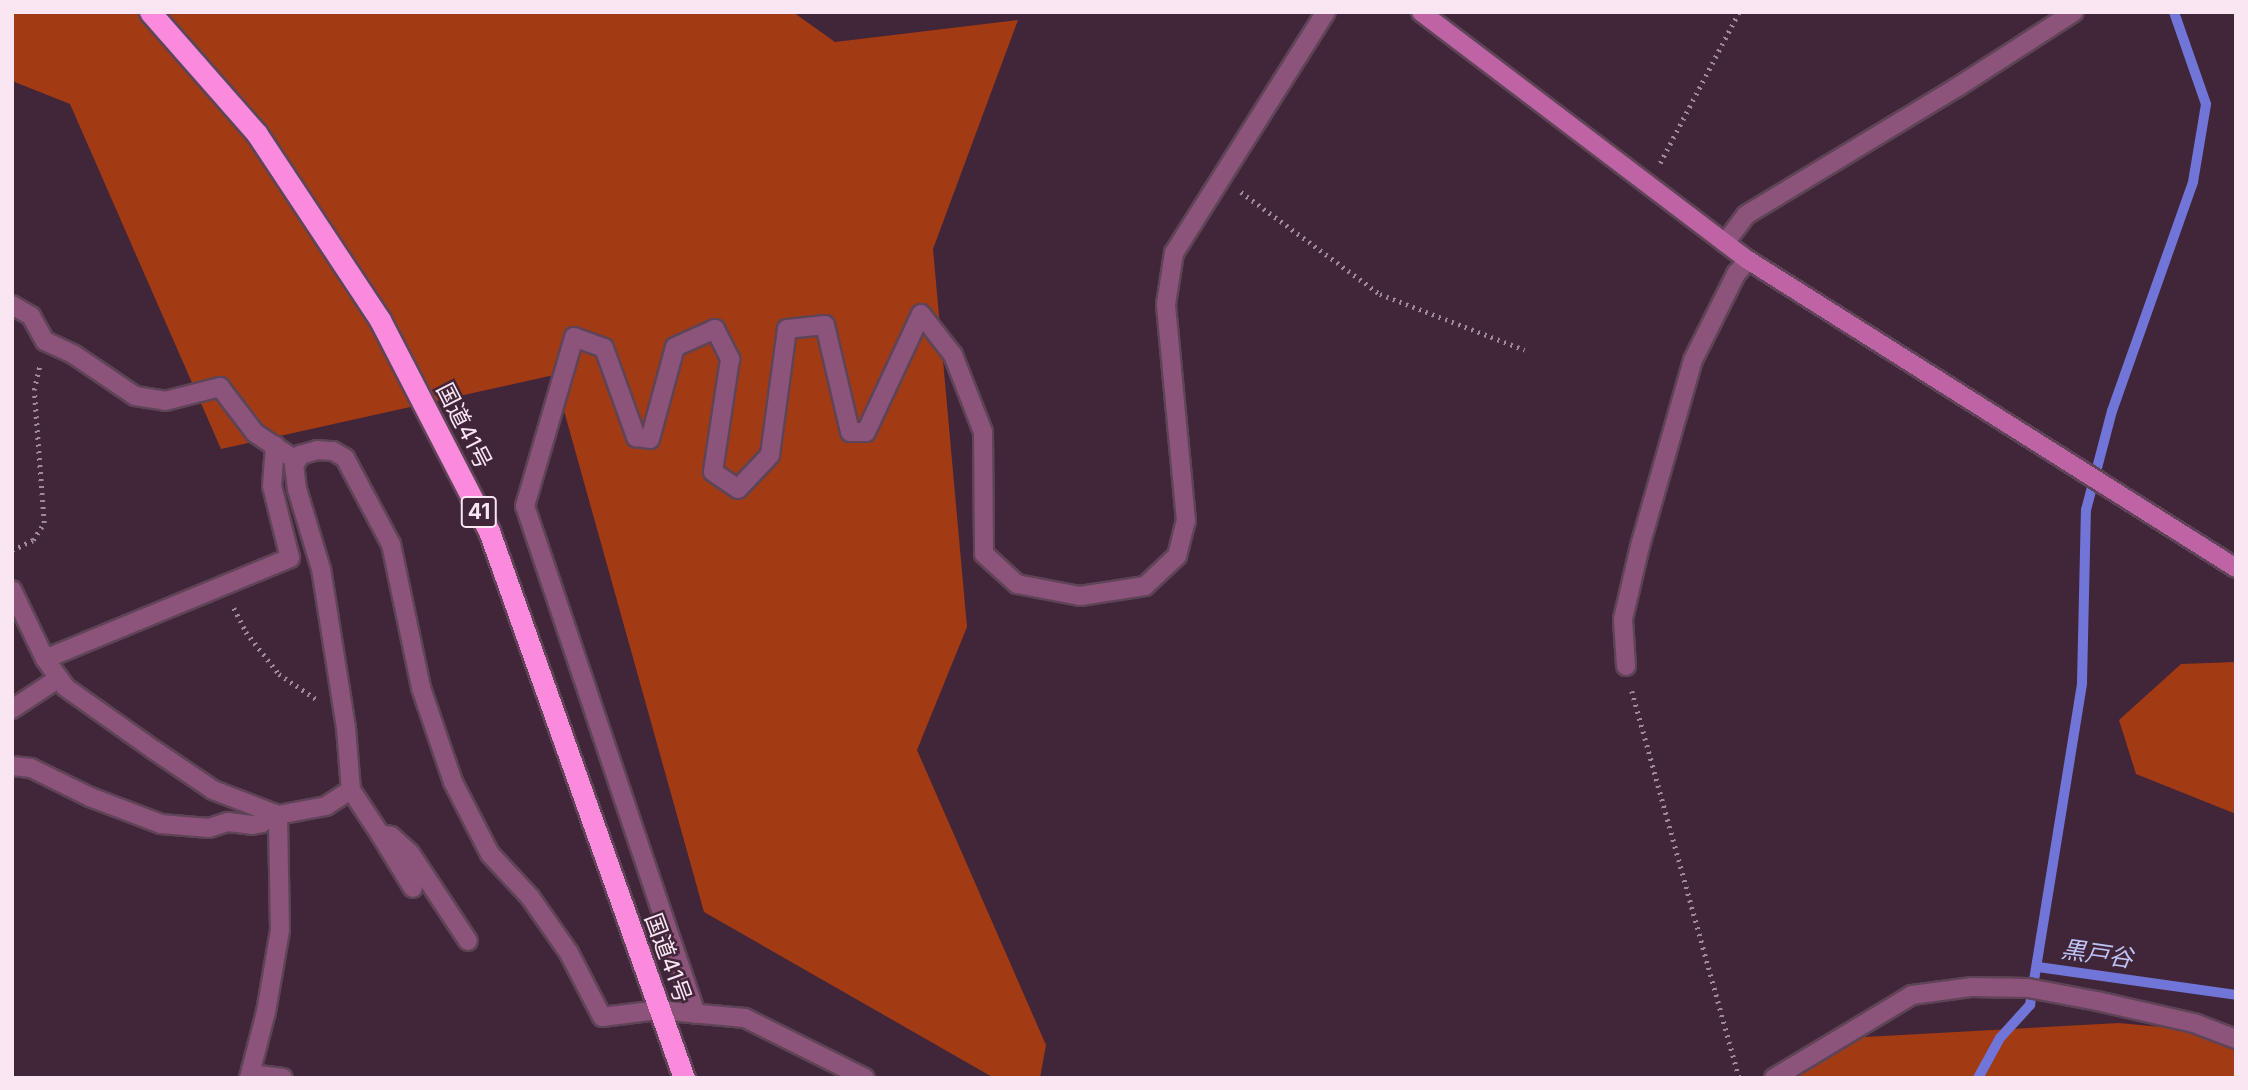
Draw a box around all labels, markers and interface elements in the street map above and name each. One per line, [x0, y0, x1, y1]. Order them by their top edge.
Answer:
street label: 国道41号 [431, 378, 497, 474]
road number: 41 [460, 494, 498, 530]
street label: 国道41号 [639, 910, 697, 1006]
water label: 黒戸谷 [2059, 935, 2135, 973]

